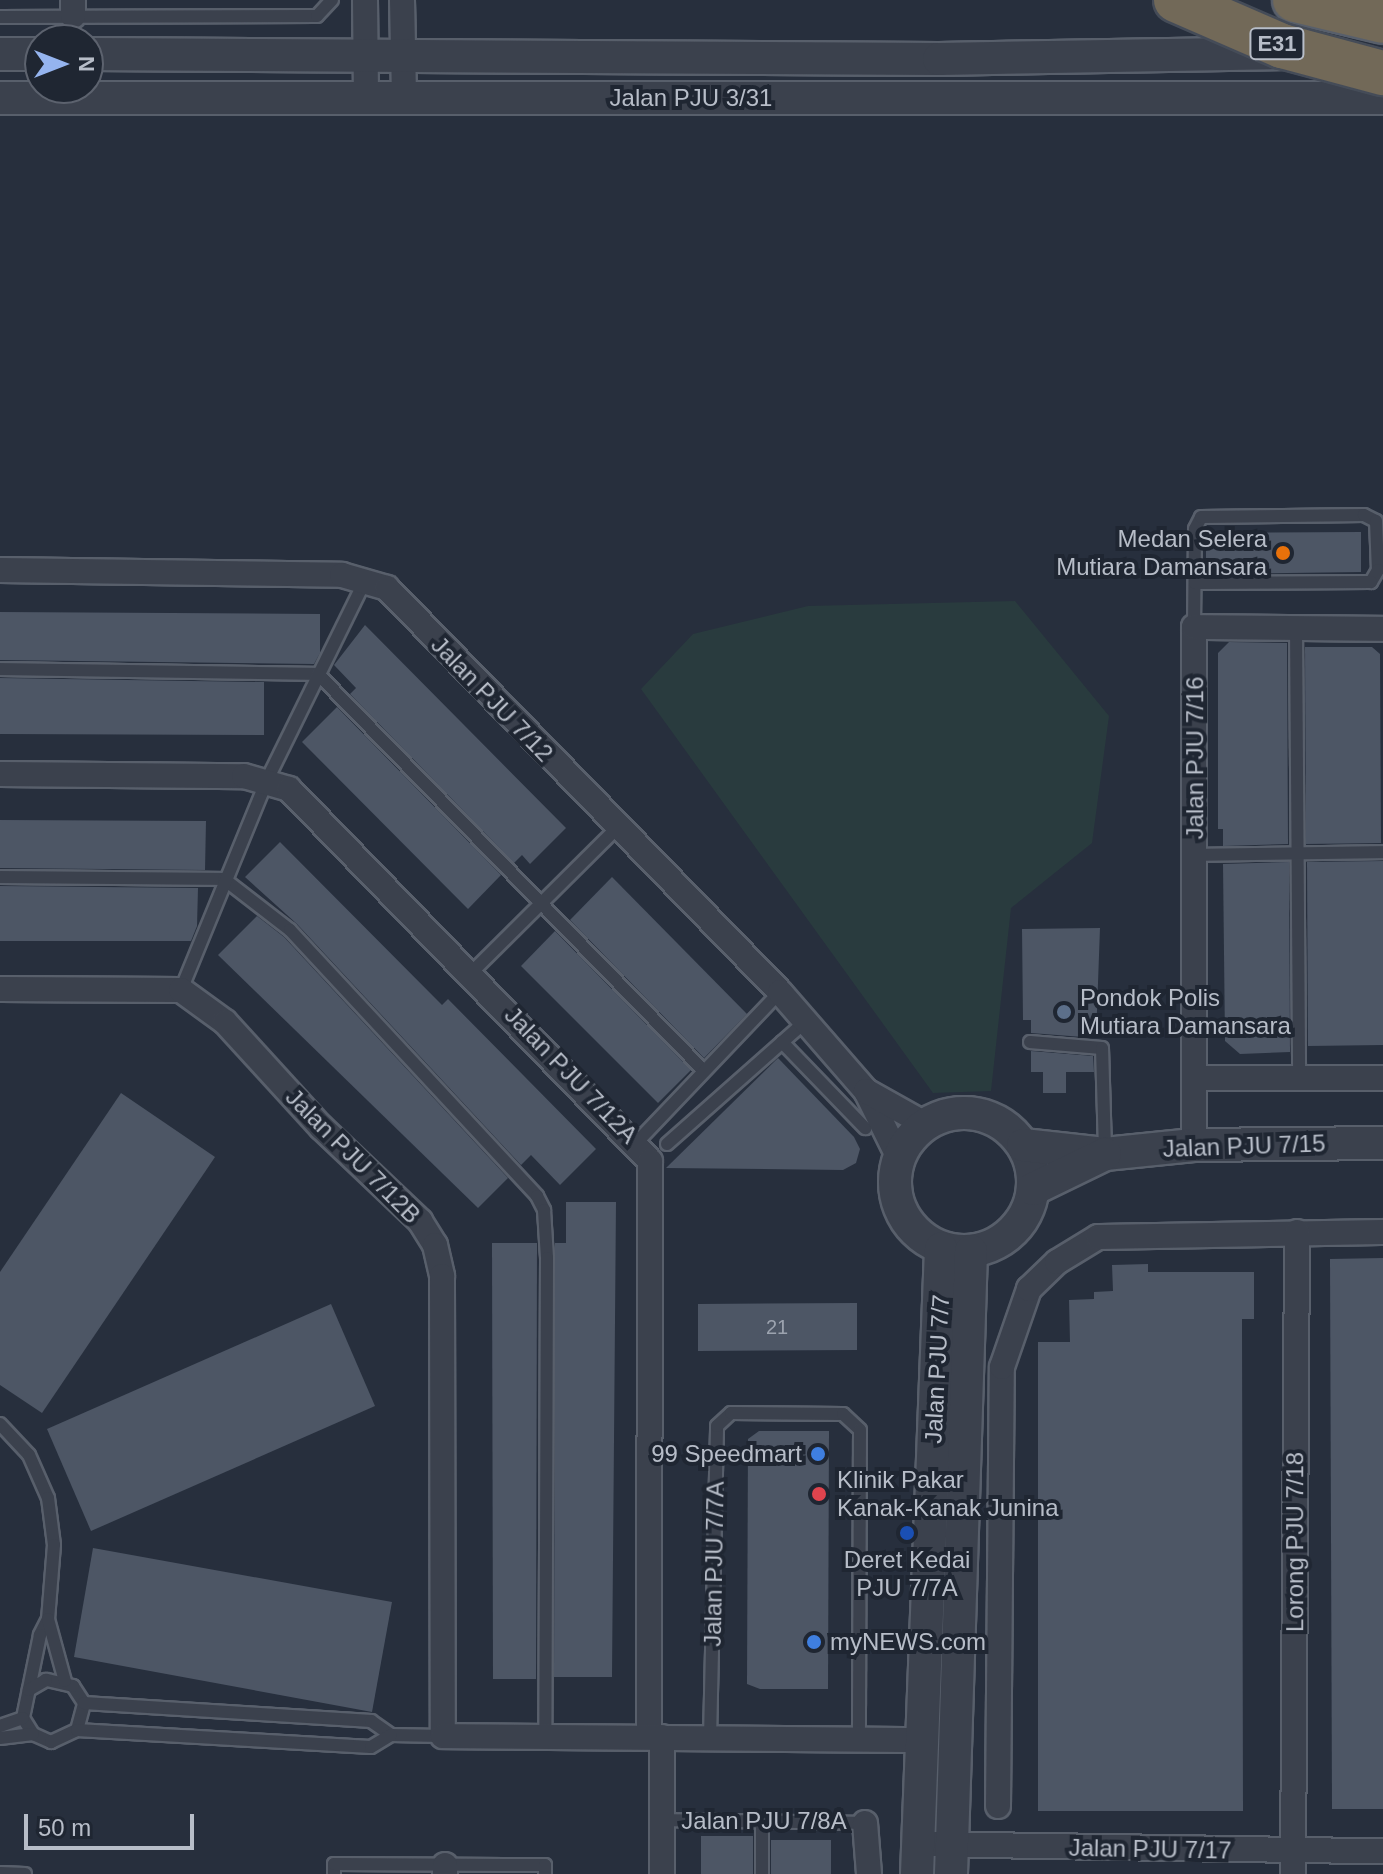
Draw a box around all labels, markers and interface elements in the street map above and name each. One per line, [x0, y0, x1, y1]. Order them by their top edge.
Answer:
north arrow [24, 24, 104, 104]
road number: E31 [1249, 26, 1305, 62]
text: N [74, 56, 99, 72]
street label: Jalan PJU 3/31 [610, 84, 772, 112]
place label: Medan Selera Mutiara Damansara [1056, 525, 1267, 581]
marker: Medan Selera Mutiara Damansara [1274, 544, 1292, 562]
street label: Jalan PJU 7/12 [425, 630, 559, 768]
street label: Jalan PJU 7/16 [1181, 677, 1209, 839]
place label: Pondok Polis Mutiara Damansara [1080, 984, 1291, 1040]
street label: Jalan PJU 7/12A [499, 1001, 643, 1149]
marker: Pondok Polis Mutiara Damansara [1055, 1003, 1073, 1021]
street label: Jalan PJU 7/12B [280, 1083, 426, 1229]
street label: Jalan PJU 7/15 [1162, 1129, 1326, 1163]
street label: Jalan PJU 7/7 [919, 1294, 955, 1444]
house number: 21 [766, 1315, 788, 1339]
place label: 99 Speedmart [651, 1440, 802, 1468]
marker: 99 Speedmart [809, 1445, 827, 1463]
street label: Lorong PJU 7/18 [1281, 1452, 1309, 1632]
place label: Klinik Pakar Kanak-Kanak Junina [837, 1466, 1058, 1522]
street label: Jalan PJU 7/7A [698, 1481, 730, 1647]
marker: Klinik Pakar Kanak-Kanak Junina [808, 1483, 830, 1505]
marker: Deret Kedai PJU 7/7A [898, 1524, 916, 1542]
place label: Deret Kedai PJU 7/7A [844, 1546, 970, 1602]
place label: myNEWS.com [830, 1628, 986, 1656]
marker: myNEWS.com [805, 1633, 823, 1651]
scale bar [28, 1798, 198, 1848]
street label: Jalan PJU 7/8A [681, 1807, 847, 1835]
text: 50 m [38, 1814, 91, 1841]
street label: Jalan PJU 7/17 [1068, 1833, 1232, 1865]

